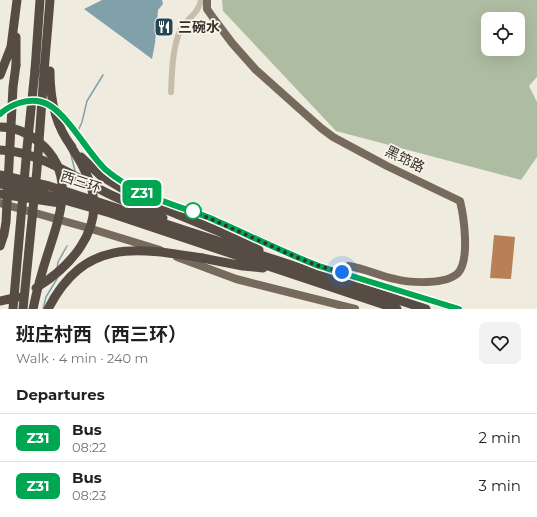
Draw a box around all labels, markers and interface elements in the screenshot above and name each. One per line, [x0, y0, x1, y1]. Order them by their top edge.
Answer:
map controls [481, 12, 525, 56]
button: locate [481, 12, 525, 56]
restaurant icon: 三碗水 [153, 16, 175, 38]
place label: 三碗水 [178, 18, 220, 36]
street label: 黑筇路 [382, 142, 428, 176]
street label: 西三环 [58, 167, 104, 197]
line badge: Z31 [119, 180, 165, 206]
text: Z31 [130, 184, 154, 202]
unlabelled marker [184, 202, 202, 220]
your location [332, 262, 352, 282]
button: heart [479, 322, 521, 364]
text: 班庄村西（西三环） [16, 323, 187, 346]
text: Walk · 4 min · 240 m [16, 350, 148, 366]
text: Departures [16, 385, 105, 404]
text: Bus [72, 420, 102, 439]
text: 2 min [478, 428, 521, 447]
text: Z31 [26, 429, 50, 447]
text: 08:22 [72, 439, 106, 455]
text: Bus [72, 468, 102, 487]
text: 3 min [479, 476, 521, 495]
text: Z31 [26, 477, 50, 495]
text: 08:23 [72, 487, 106, 503]

